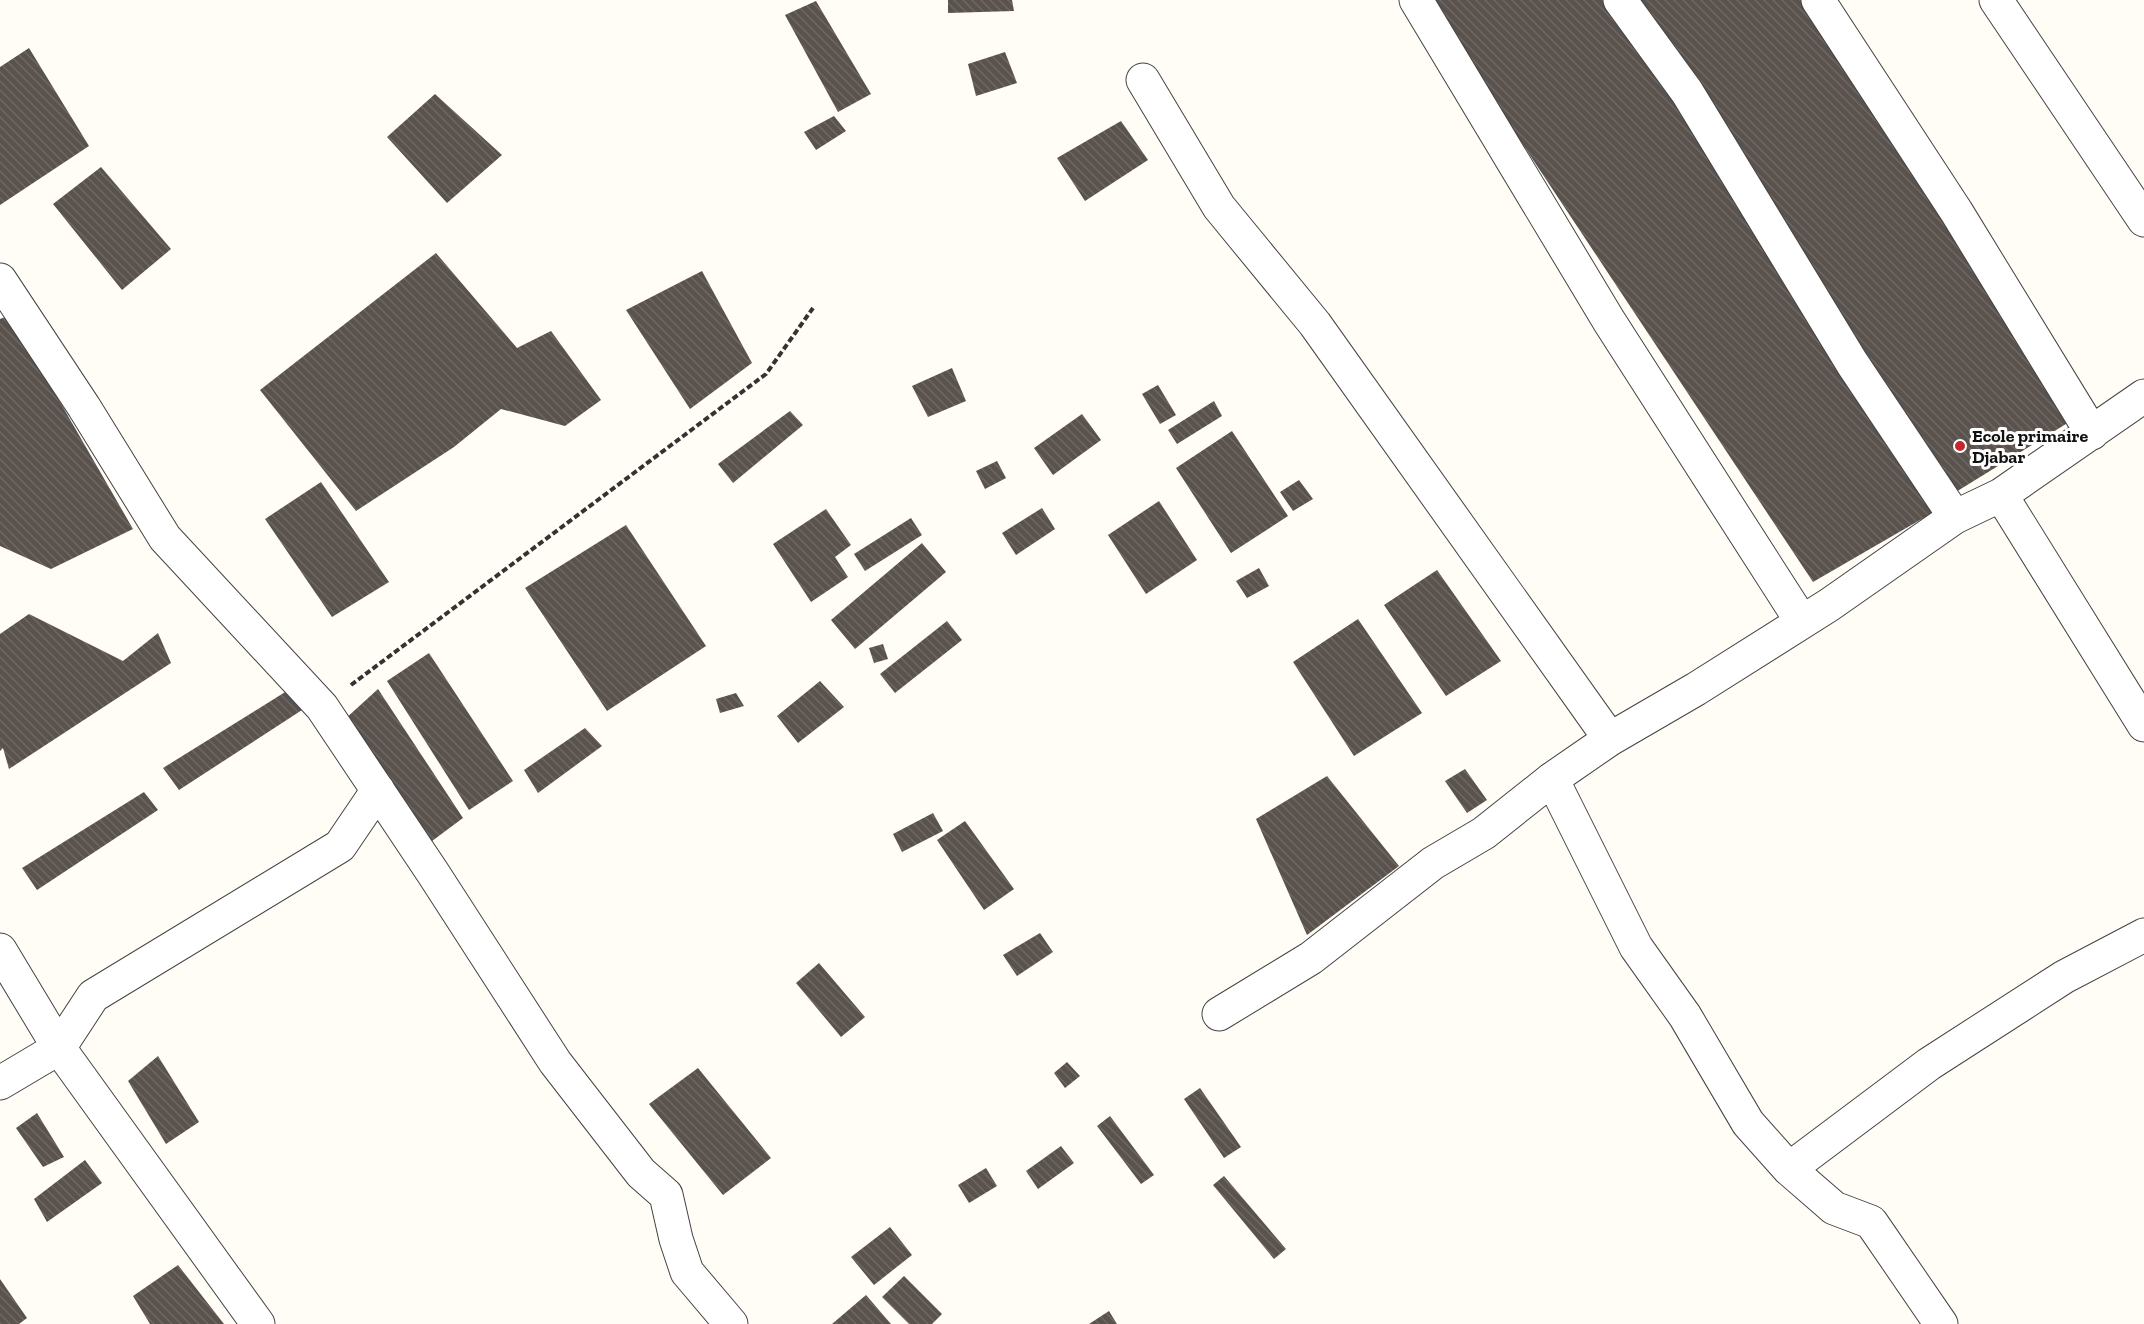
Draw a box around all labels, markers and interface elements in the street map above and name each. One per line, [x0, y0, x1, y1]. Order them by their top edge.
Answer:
place label: Ecole primaire Djabar [1972, 425, 2089, 468]
marker: Ecole primaire Djabar [1953, 439, 1967, 453]

